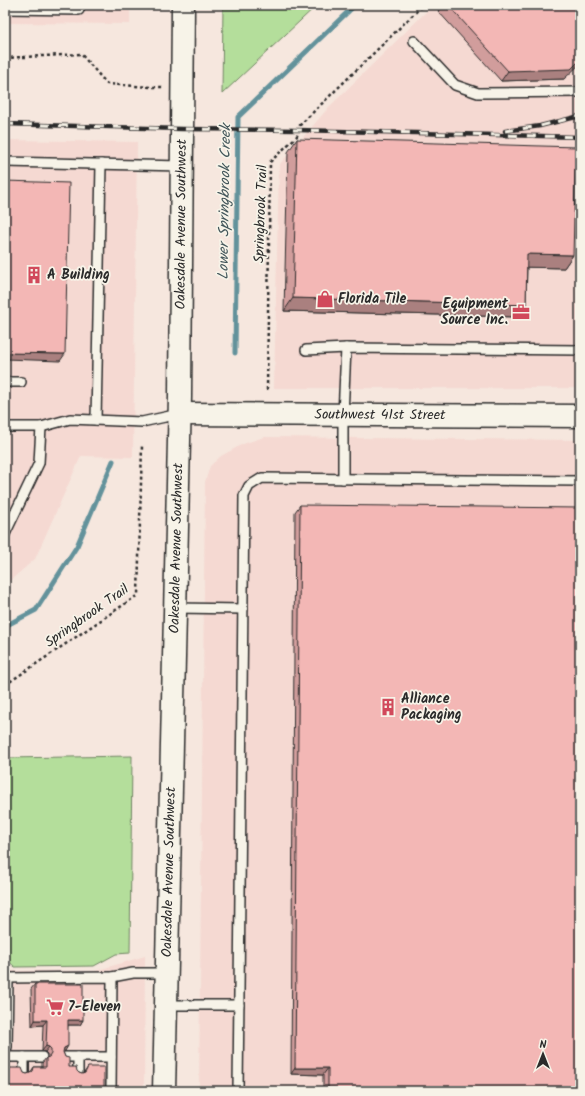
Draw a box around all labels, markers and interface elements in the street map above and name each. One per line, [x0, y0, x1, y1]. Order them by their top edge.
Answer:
water label: Lower Springbrook Creek [212, 122, 238, 280]
street label: Oakesdale Avenue Southwest [170, 138, 193, 310]
street label: Springbrook Trail [248, 164, 274, 264]
place label: A Building [47, 264, 110, 286]
building icon: A Building [24, 265, 44, 285]
place label: Florida Tile [338, 288, 406, 310]
shop icon: Florida Tile [315, 289, 335, 309]
place label: Equipment Source Inc. [441, 293, 509, 331]
office icon: Equipment Source Inc. [511, 302, 531, 322]
street label: Southwest 41st Street [314, 404, 446, 426]
street label: Oakesdale Avenue Southwest [164, 462, 189, 634]
street label: Springbrook Trail [40, 578, 134, 653]
place label: Alliance Packaging [401, 688, 462, 726]
building icon: Alliance Packaging [378, 697, 398, 717]
street label: Oakesdale Avenue Southwest [156, 786, 182, 958]
place label: 7-Eleven [68, 996, 121, 1018]
supermarket icon: 7-Eleven [45, 997, 65, 1017]
north arrow [523, 1034, 563, 1074]
text: N [540, 1036, 547, 1054]

